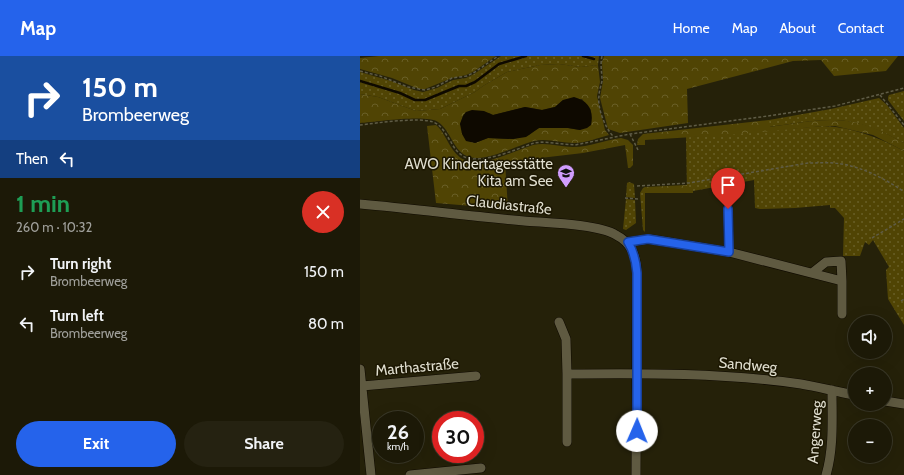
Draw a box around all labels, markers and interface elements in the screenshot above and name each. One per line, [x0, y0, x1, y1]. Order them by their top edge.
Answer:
text: Map [20, 17, 56, 40]
text: Home [673, 19, 710, 37]
text: Map [732, 19, 757, 37]
text: About [779, 19, 816, 37]
text: Contact [838, 19, 884, 37]
text: 150 m [82, 70, 158, 104]
icon: right [16, 72, 68, 124]
text: Brombeerweg [82, 104, 189, 126]
icon: left [56, 148, 78, 170]
text: Then [16, 150, 48, 168]
place label: AWO Kindertagesstätte Kita am See [404, 155, 553, 190]
school or university icon: AWO Kindertagesstätte Kita am See [556, 163, 576, 188]
pin [711, 168, 745, 209]
icon: arrive [717, 174, 739, 196]
text: 1 min [16, 189, 70, 218]
button: close [302, 191, 344, 233]
street label: Claudiastraße [465, 192, 553, 218]
text: 260 m · 10:32 [16, 219, 92, 235]
text: Turn right [50, 255, 111, 273]
icon: right [16, 261, 38, 283]
text: 150 m [304, 263, 344, 281]
text: Brombeerweg [50, 273, 127, 289]
text: Turn left [50, 307, 104, 325]
icon: left [16, 313, 38, 335]
text: 80 m [308, 315, 344, 333]
map controls [848, 315, 892, 463]
button: sound [848, 315, 892, 359]
text: Brombeerweg [50, 325, 127, 341]
street label: Sandweg [718, 353, 779, 377]
street label: Marthastraße [374, 354, 460, 380]
button: + [848, 367, 892, 411]
street label: Angerweg [804, 399, 826, 464]
position arrow [616, 410, 658, 452]
speed limit sign: 30 [432, 411, 484, 463]
button: − [848, 419, 892, 463]
text: 26 [387, 420, 409, 444]
button: Exit [16, 421, 176, 467]
button: Share [184, 421, 344, 467]
text: km/h [387, 440, 409, 453]

